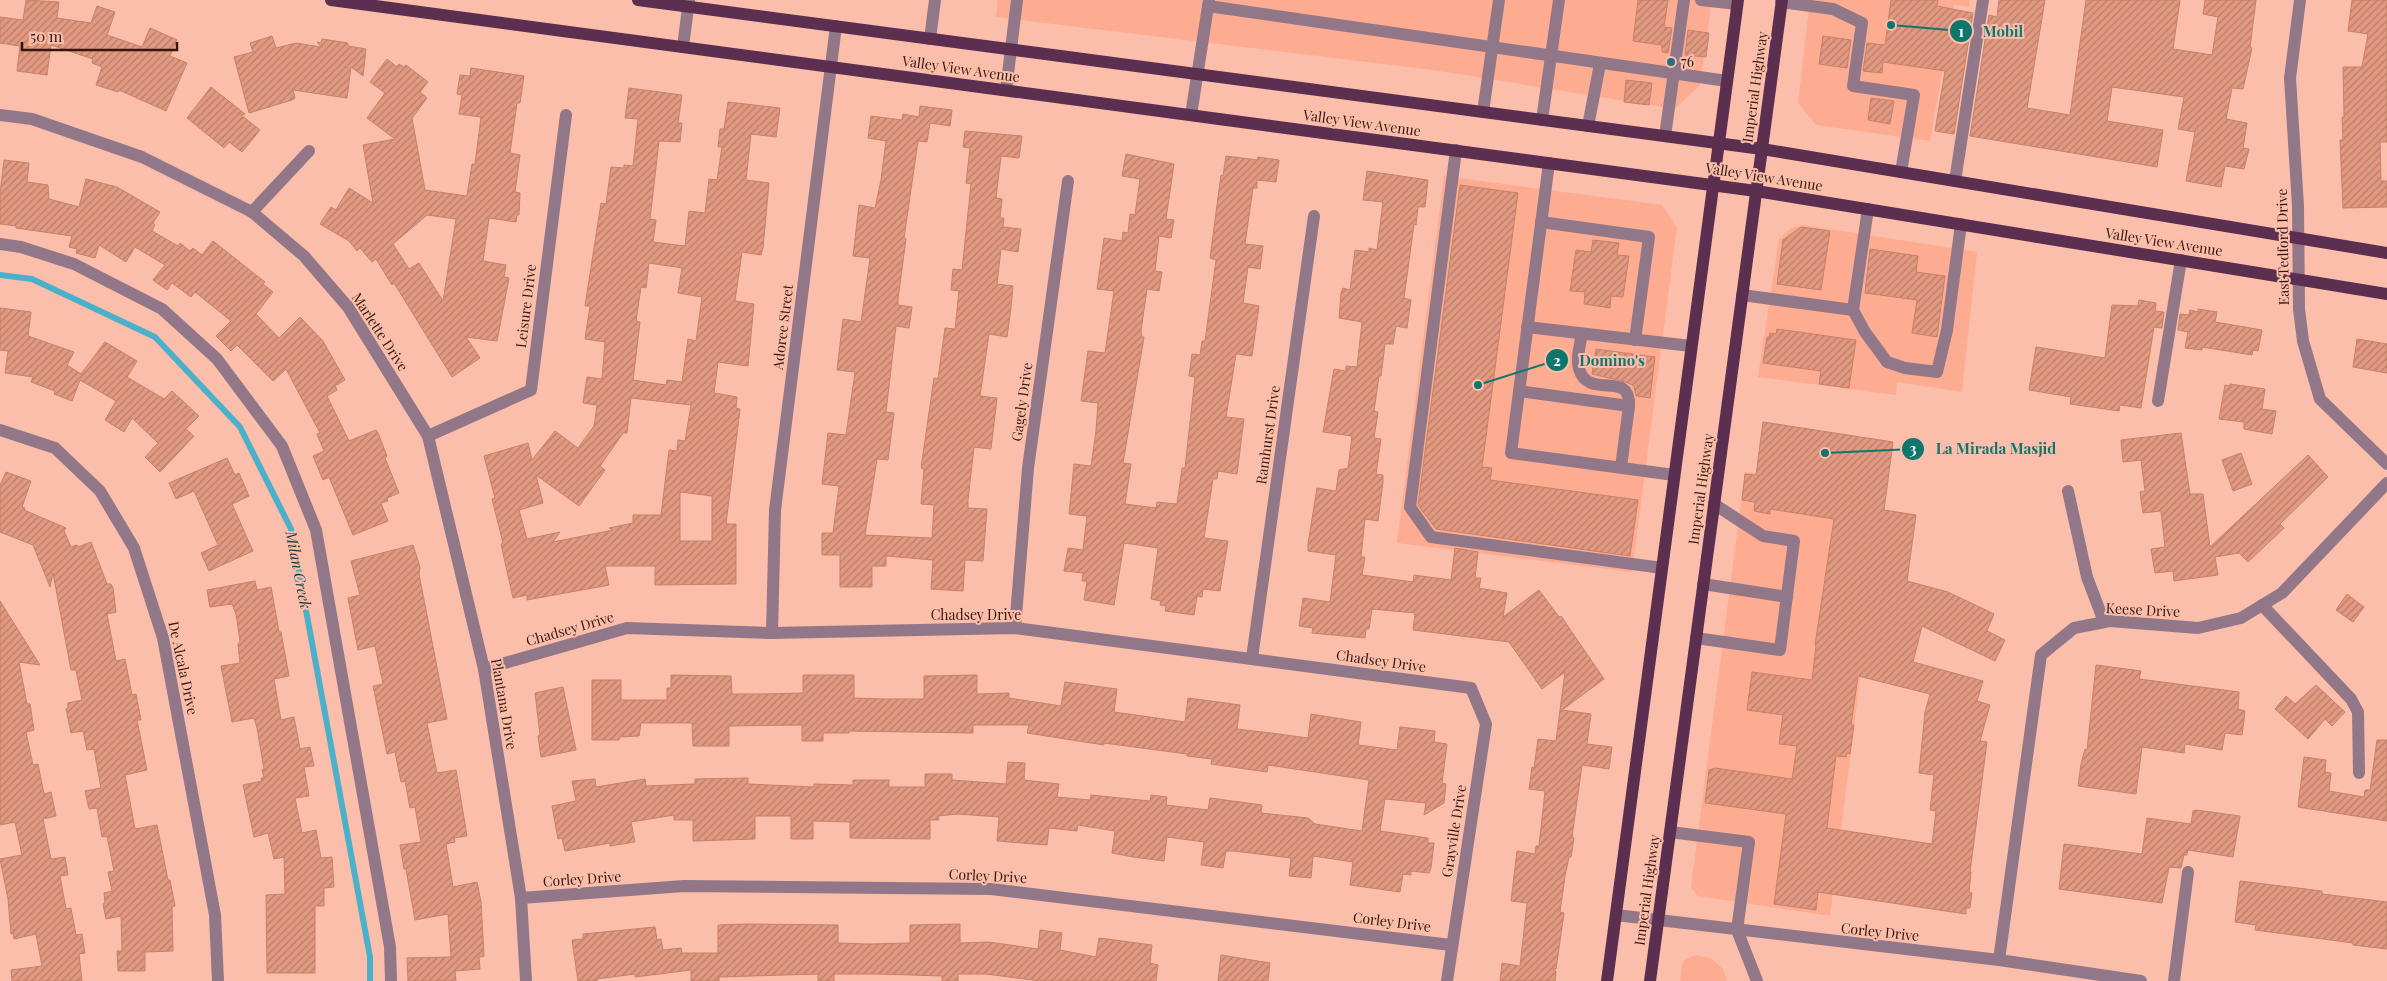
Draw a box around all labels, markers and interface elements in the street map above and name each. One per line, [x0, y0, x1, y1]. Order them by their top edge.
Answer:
callout: Mobil [1948, 16, 2033, 46]
scale bar [22, 20, 178, 52]
text: 1 [1958, 21, 1964, 41]
text: Mobil [1983, 21, 2023, 41]
text: 50 m [30, 26, 63, 46]
street label: Imperial Highway [1737, 30, 1772, 144]
street label: Valley View Avenue [900, 51, 1021, 86]
place label: 76 [1681, 52, 1694, 71]
marker: 76 [1665, 56, 1677, 68]
street label: Valley View Avenue [1301, 105, 1422, 140]
street label: Valley View Avenue [1703, 158, 1824, 195]
street label: East Tedford Drive [2272, 188, 2293, 306]
street label: Valley View Avenue [2103, 223, 2224, 260]
street label: Leisure Drive [511, 263, 540, 349]
street label: Adoree Street [768, 282, 797, 372]
street label: Marlette Drive [348, 289, 413, 375]
callout: Domino's [1545, 345, 1655, 375]
text: 2 [1553, 350, 1561, 370]
text: Domino's [1579, 350, 1645, 370]
street label: Gagely Drive [1007, 361, 1036, 443]
street label: Ramhurst Drive [1251, 384, 1284, 486]
street label: Imperial Highway [1683, 432, 1718, 546]
callout: La Mirada Masjid [1901, 434, 2066, 464]
text: 3 [1909, 438, 1917, 458]
text: La Mirada Masjid [1936, 438, 2056, 458]
water label: Milan Creek [281, 528, 316, 611]
street label: Keese Drive [2105, 598, 2181, 621]
street label: Chadsey Drive [931, 605, 1021, 624]
street label: Chadsey Drive [524, 607, 616, 650]
street label: De Alcala Drive [164, 619, 203, 716]
street label: Chadsey Drive [1335, 645, 1427, 676]
street label: Plantana Drive [487, 657, 522, 751]
street label: Grayville Drive [1437, 783, 1470, 879]
street label: Imperial Highway [1629, 833, 1664, 947]
street label: Corley Drive [948, 864, 1028, 887]
street label: Corley Drive [542, 866, 622, 891]
street label: Corley Drive [1352, 907, 1432, 936]
street label: Corley Drive [1840, 918, 1920, 945]

